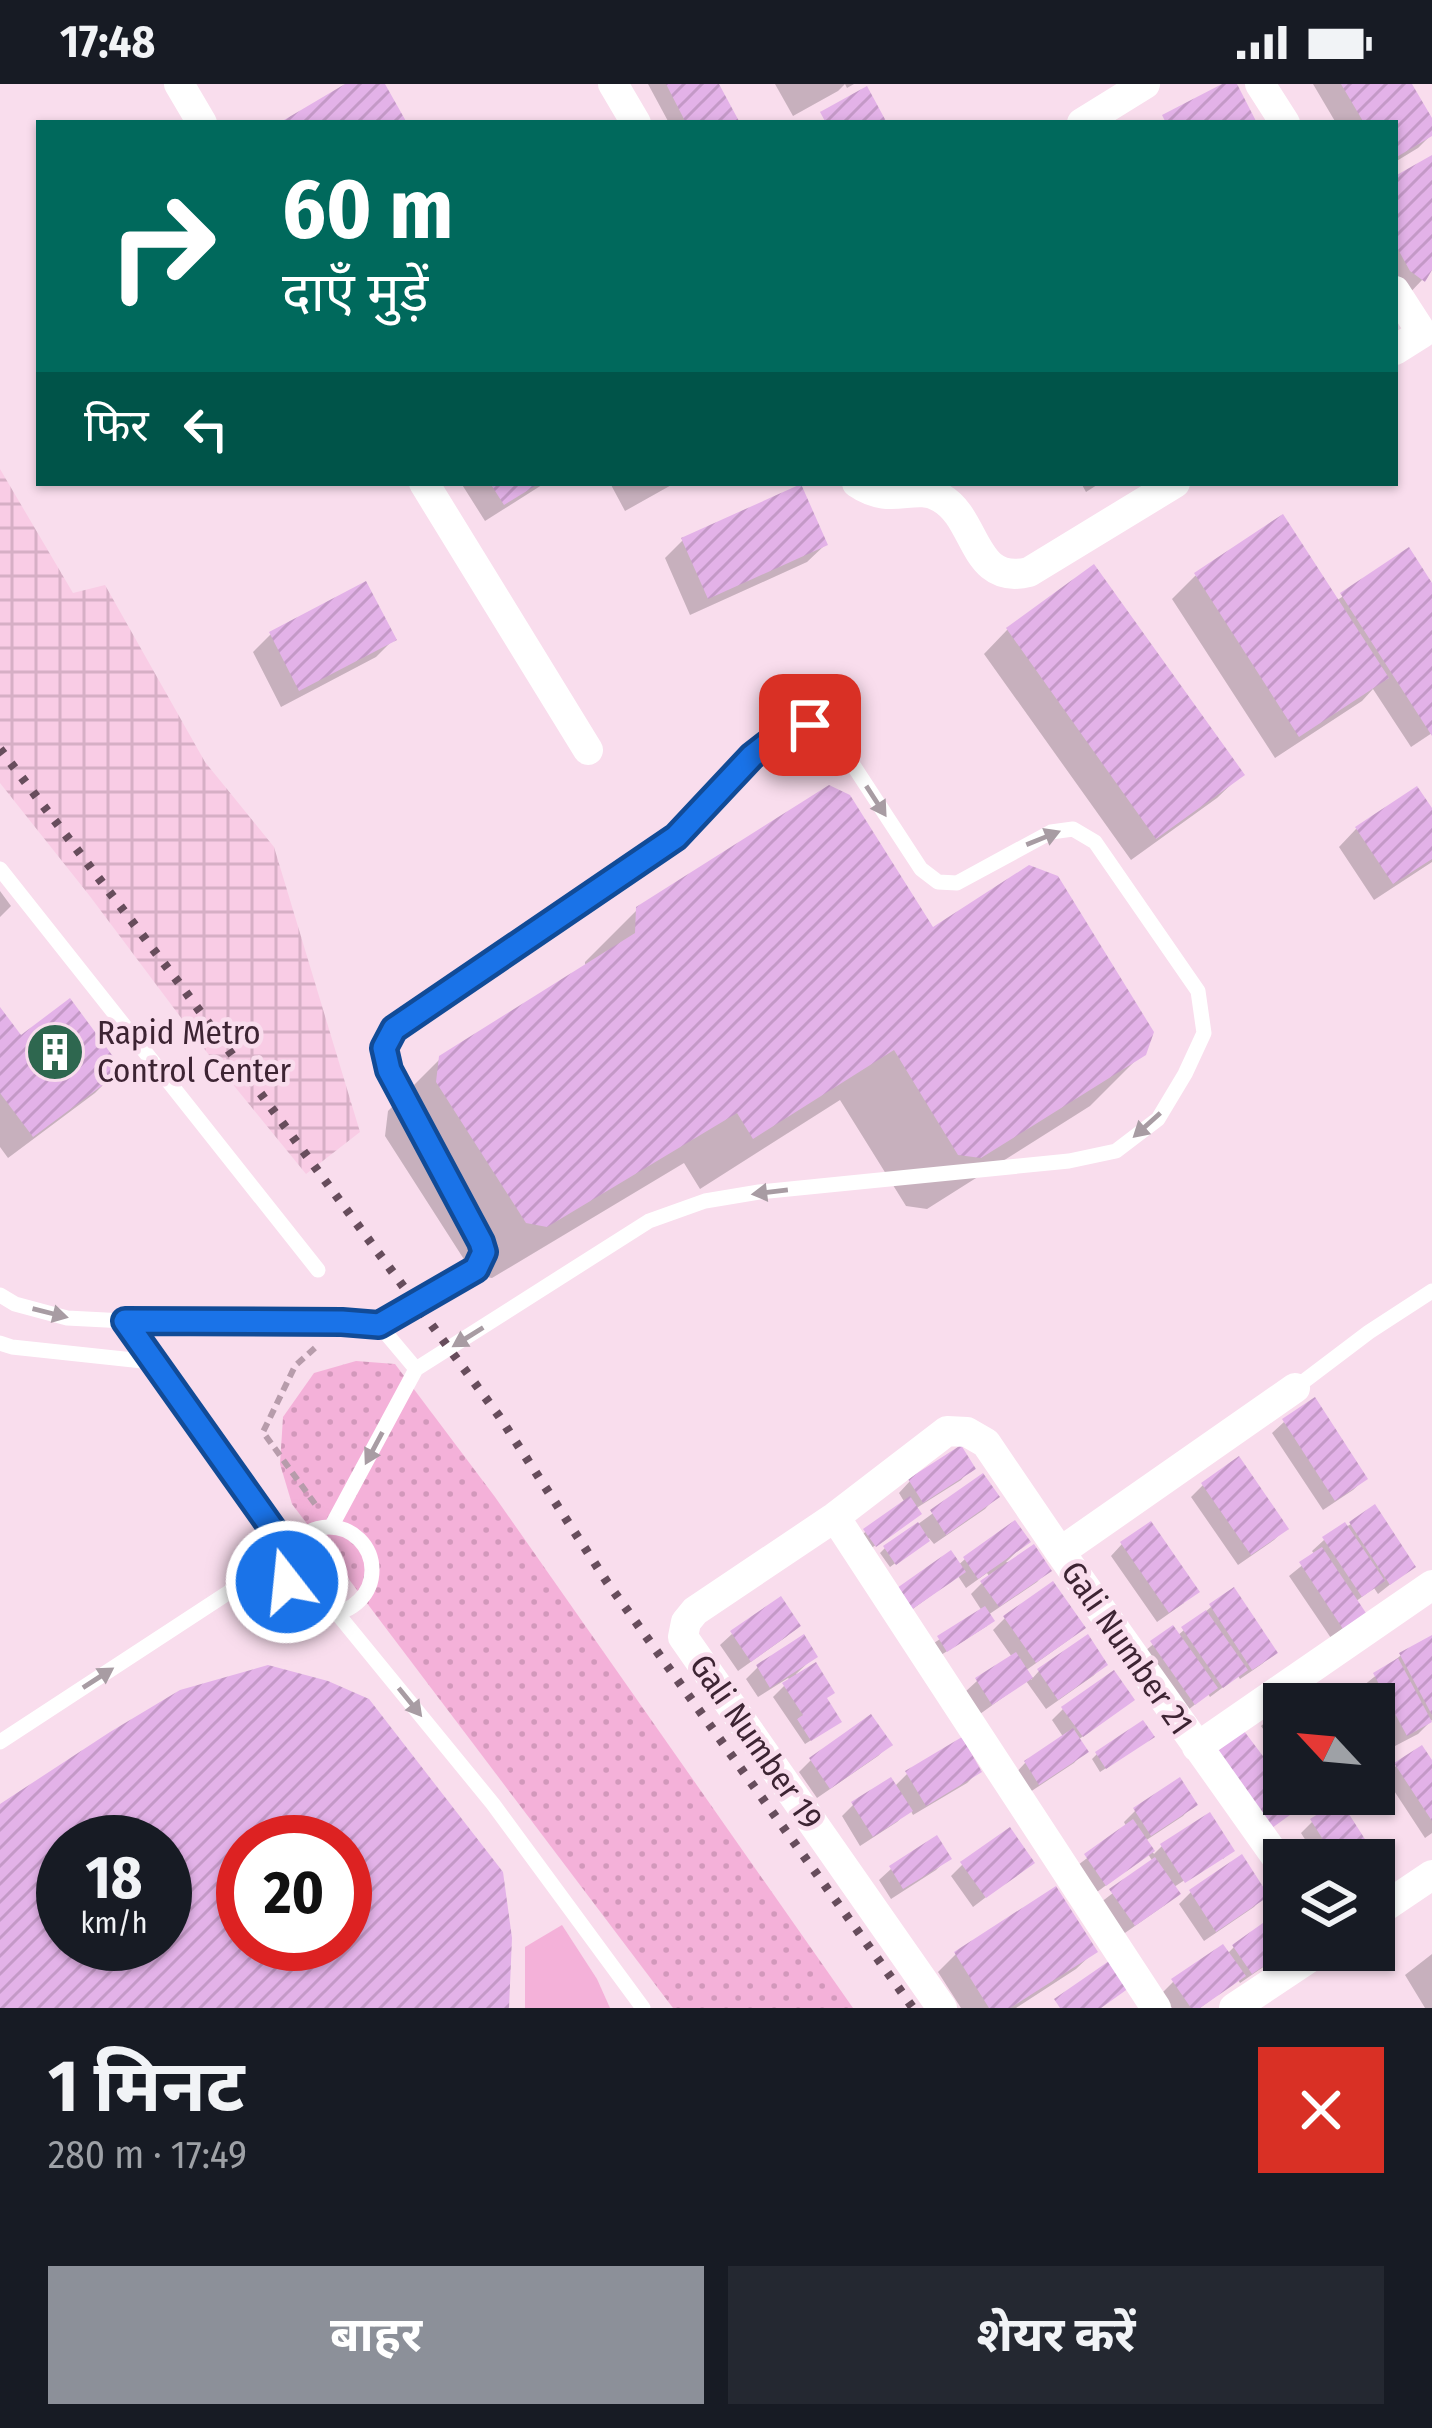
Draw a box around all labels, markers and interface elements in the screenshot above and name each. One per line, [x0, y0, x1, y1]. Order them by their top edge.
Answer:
text: 17:48 [60, 15, 155, 69]
text: 60 m [282, 159, 453, 260]
icon: right [84, 168, 240, 324]
text: दाएँ मुड़ें [282, 261, 428, 325]
icon: left [173, 396, 239, 462]
text: फिर [84, 399, 149, 453]
pin [759, 674, 861, 776]
icon: arrive [777, 692, 843, 758]
one-way arrow [865, 785, 887, 817]
one-way arrow [1026, 828, 1062, 847]
place label: Rapid Metro Control Center [97, 1013, 291, 1091]
building icon: Rapid Metro Control Center [24, 1021, 86, 1083]
one-way arrow [1133, 1111, 1163, 1137]
one-way arrow [750, 1182, 788, 1201]
one-way arrow [32, 1304, 69, 1323]
one-way arrow [452, 1325, 484, 1347]
one-way arrow [364, 1431, 385, 1465]
position arrow [224, 1519, 350, 1645]
street label: Gali Number 21 [1053, 1554, 1201, 1742]
street label: Gali Number 19 [681, 1647, 831, 1837]
one-way arrow [81, 1667, 114, 1689]
north arrow [1263, 1683, 1395, 1815]
map controls [1263, 1683, 1395, 1971]
one-way arrow [397, 1687, 423, 1718]
speed limit sign: 20 [216, 1815, 372, 1971]
button: layers [1263, 1839, 1395, 1971]
text: 18 [85, 1842, 143, 1914]
text: km/h [81, 1905, 147, 1941]
text: 1 मिनट [48, 2044, 245, 2130]
button: close [1258, 2047, 1384, 2173]
text: 280 m · 17:49 [48, 2132, 247, 2178]
button: बाहर [48, 2266, 704, 2404]
button: शेयर करें [728, 2266, 1384, 2404]

